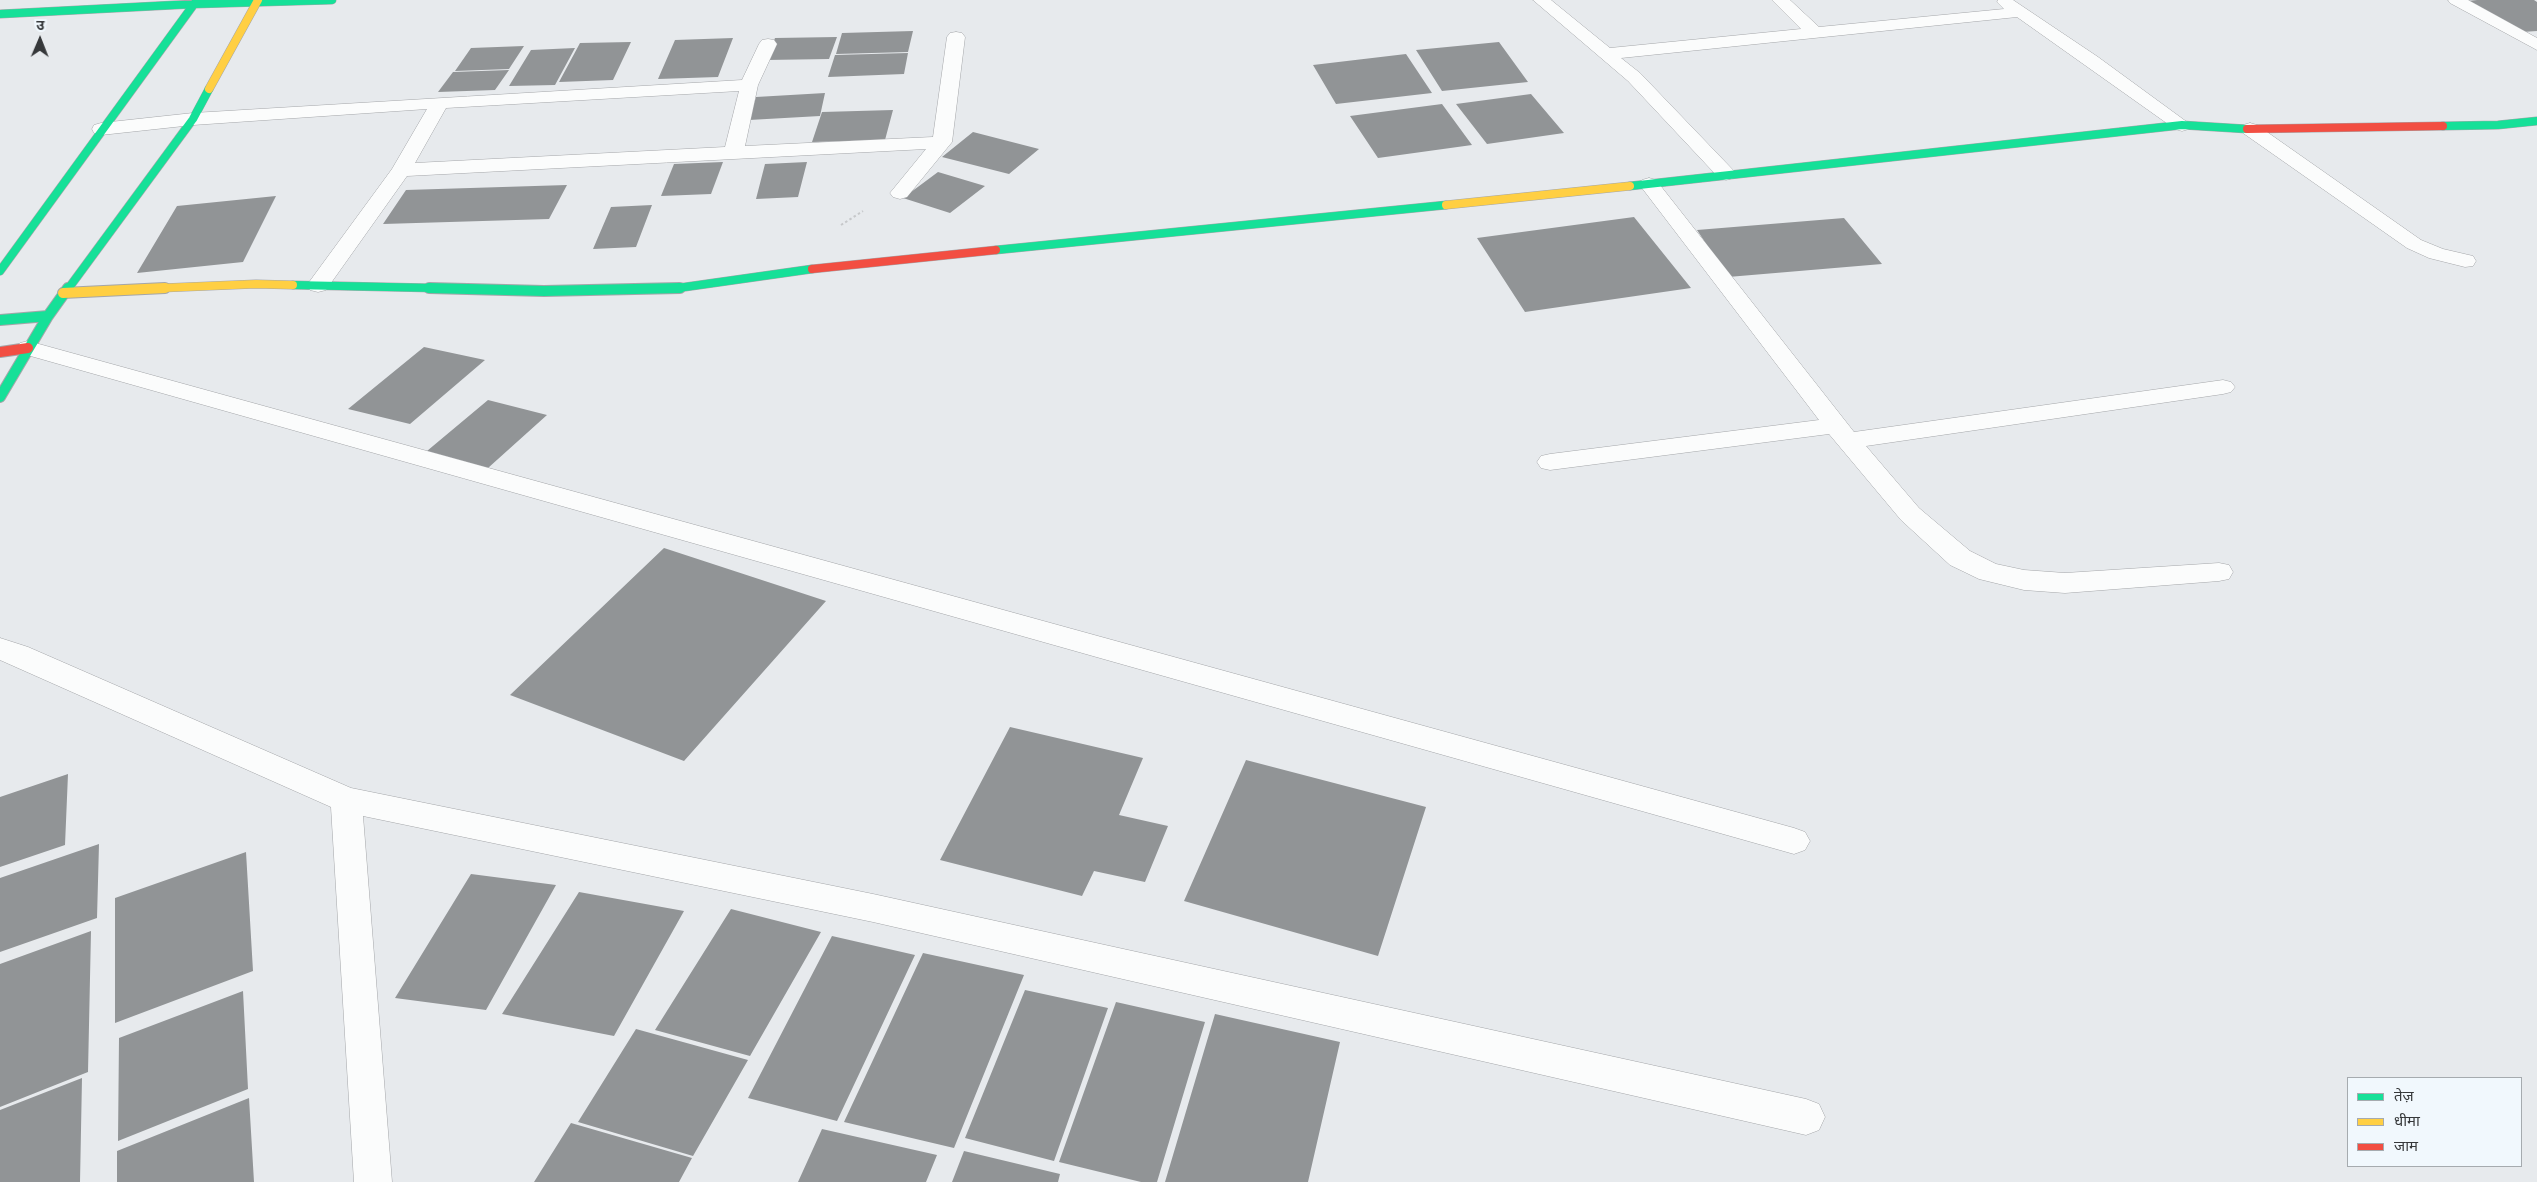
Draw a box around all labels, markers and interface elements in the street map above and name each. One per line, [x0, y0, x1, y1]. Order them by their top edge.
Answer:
north arrow [15, 15, 65, 65]
text: उ [36, 16, 45, 33]
legend [2347, 1077, 2522, 1167]
text: तेज़ [2394, 1086, 2414, 1104]
text: धीमा [2394, 1111, 2420, 1129]
text: जाम [2394, 1136, 2418, 1154]

